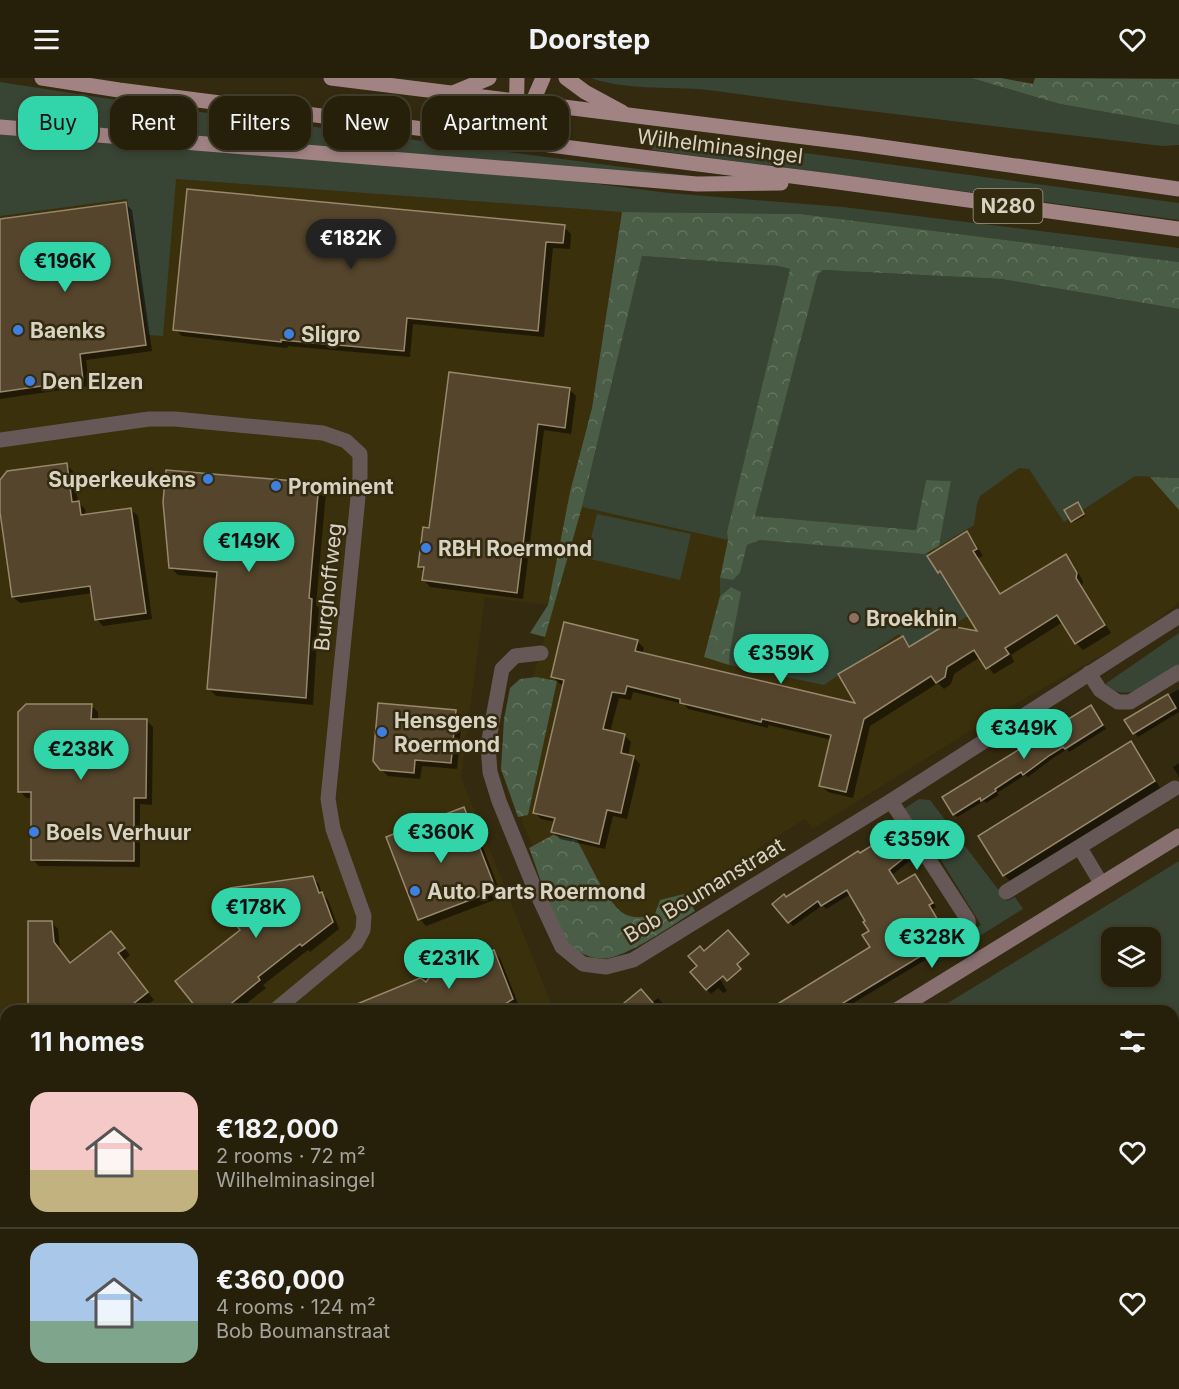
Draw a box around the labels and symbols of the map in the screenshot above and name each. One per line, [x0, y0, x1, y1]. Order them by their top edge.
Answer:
street label: Wilhelminasingel [636, 123, 804, 169]
road number: N280 [974, 189, 1042, 223]
pin: €182K [309, 219, 393, 270]
pin: €196K [23, 242, 107, 293]
place label: Baenks [30, 318, 106, 343]
place label: Sligro [301, 322, 360, 347]
marker: Baenks [11, 323, 25, 337]
marker: Sligro [282, 327, 296, 341]
place label: Den Elzen [42, 369, 143, 394]
marker: Den Elzen [23, 374, 37, 388]
place label: Superkeukens [48, 467, 196, 492]
marker: Superkeukens [201, 472, 215, 486]
place label: Prominent [288, 474, 394, 499]
marker: Prominent [269, 479, 283, 493]
pin: €149K [207, 522, 291, 573]
street label: Burghoffweg [309, 522, 347, 652]
place label: RBH Roermond [438, 536, 592, 561]
marker: RBH Roermond [419, 541, 433, 555]
place label: Broekhin [866, 606, 957, 631]
marker: Broekhin [847, 611, 861, 625]
pin: €359K [739, 634, 823, 685]
place label: Hensgens Roermond [394, 708, 500, 757]
pin: €349K [982, 709, 1066, 760]
marker: Hensgens Roermond [375, 725, 389, 739]
pin: €238K [39, 730, 123, 781]
pin: €360K [399, 813, 483, 864]
place label: Boels Verhuur [46, 820, 192, 845]
pin: €359K [875, 820, 959, 871]
marker: Boels Verhuur [27, 825, 41, 839]
street label: Bob Boumanstraat [619, 832, 789, 948]
place label: Auto Parts Roermond [427, 879, 646, 904]
marker: Auto Parts Roermond [408, 884, 422, 898]
pin: €178K [214, 888, 298, 939]
pin: €328K [890, 918, 974, 969]
pin: €231K [407, 939, 491, 990]

